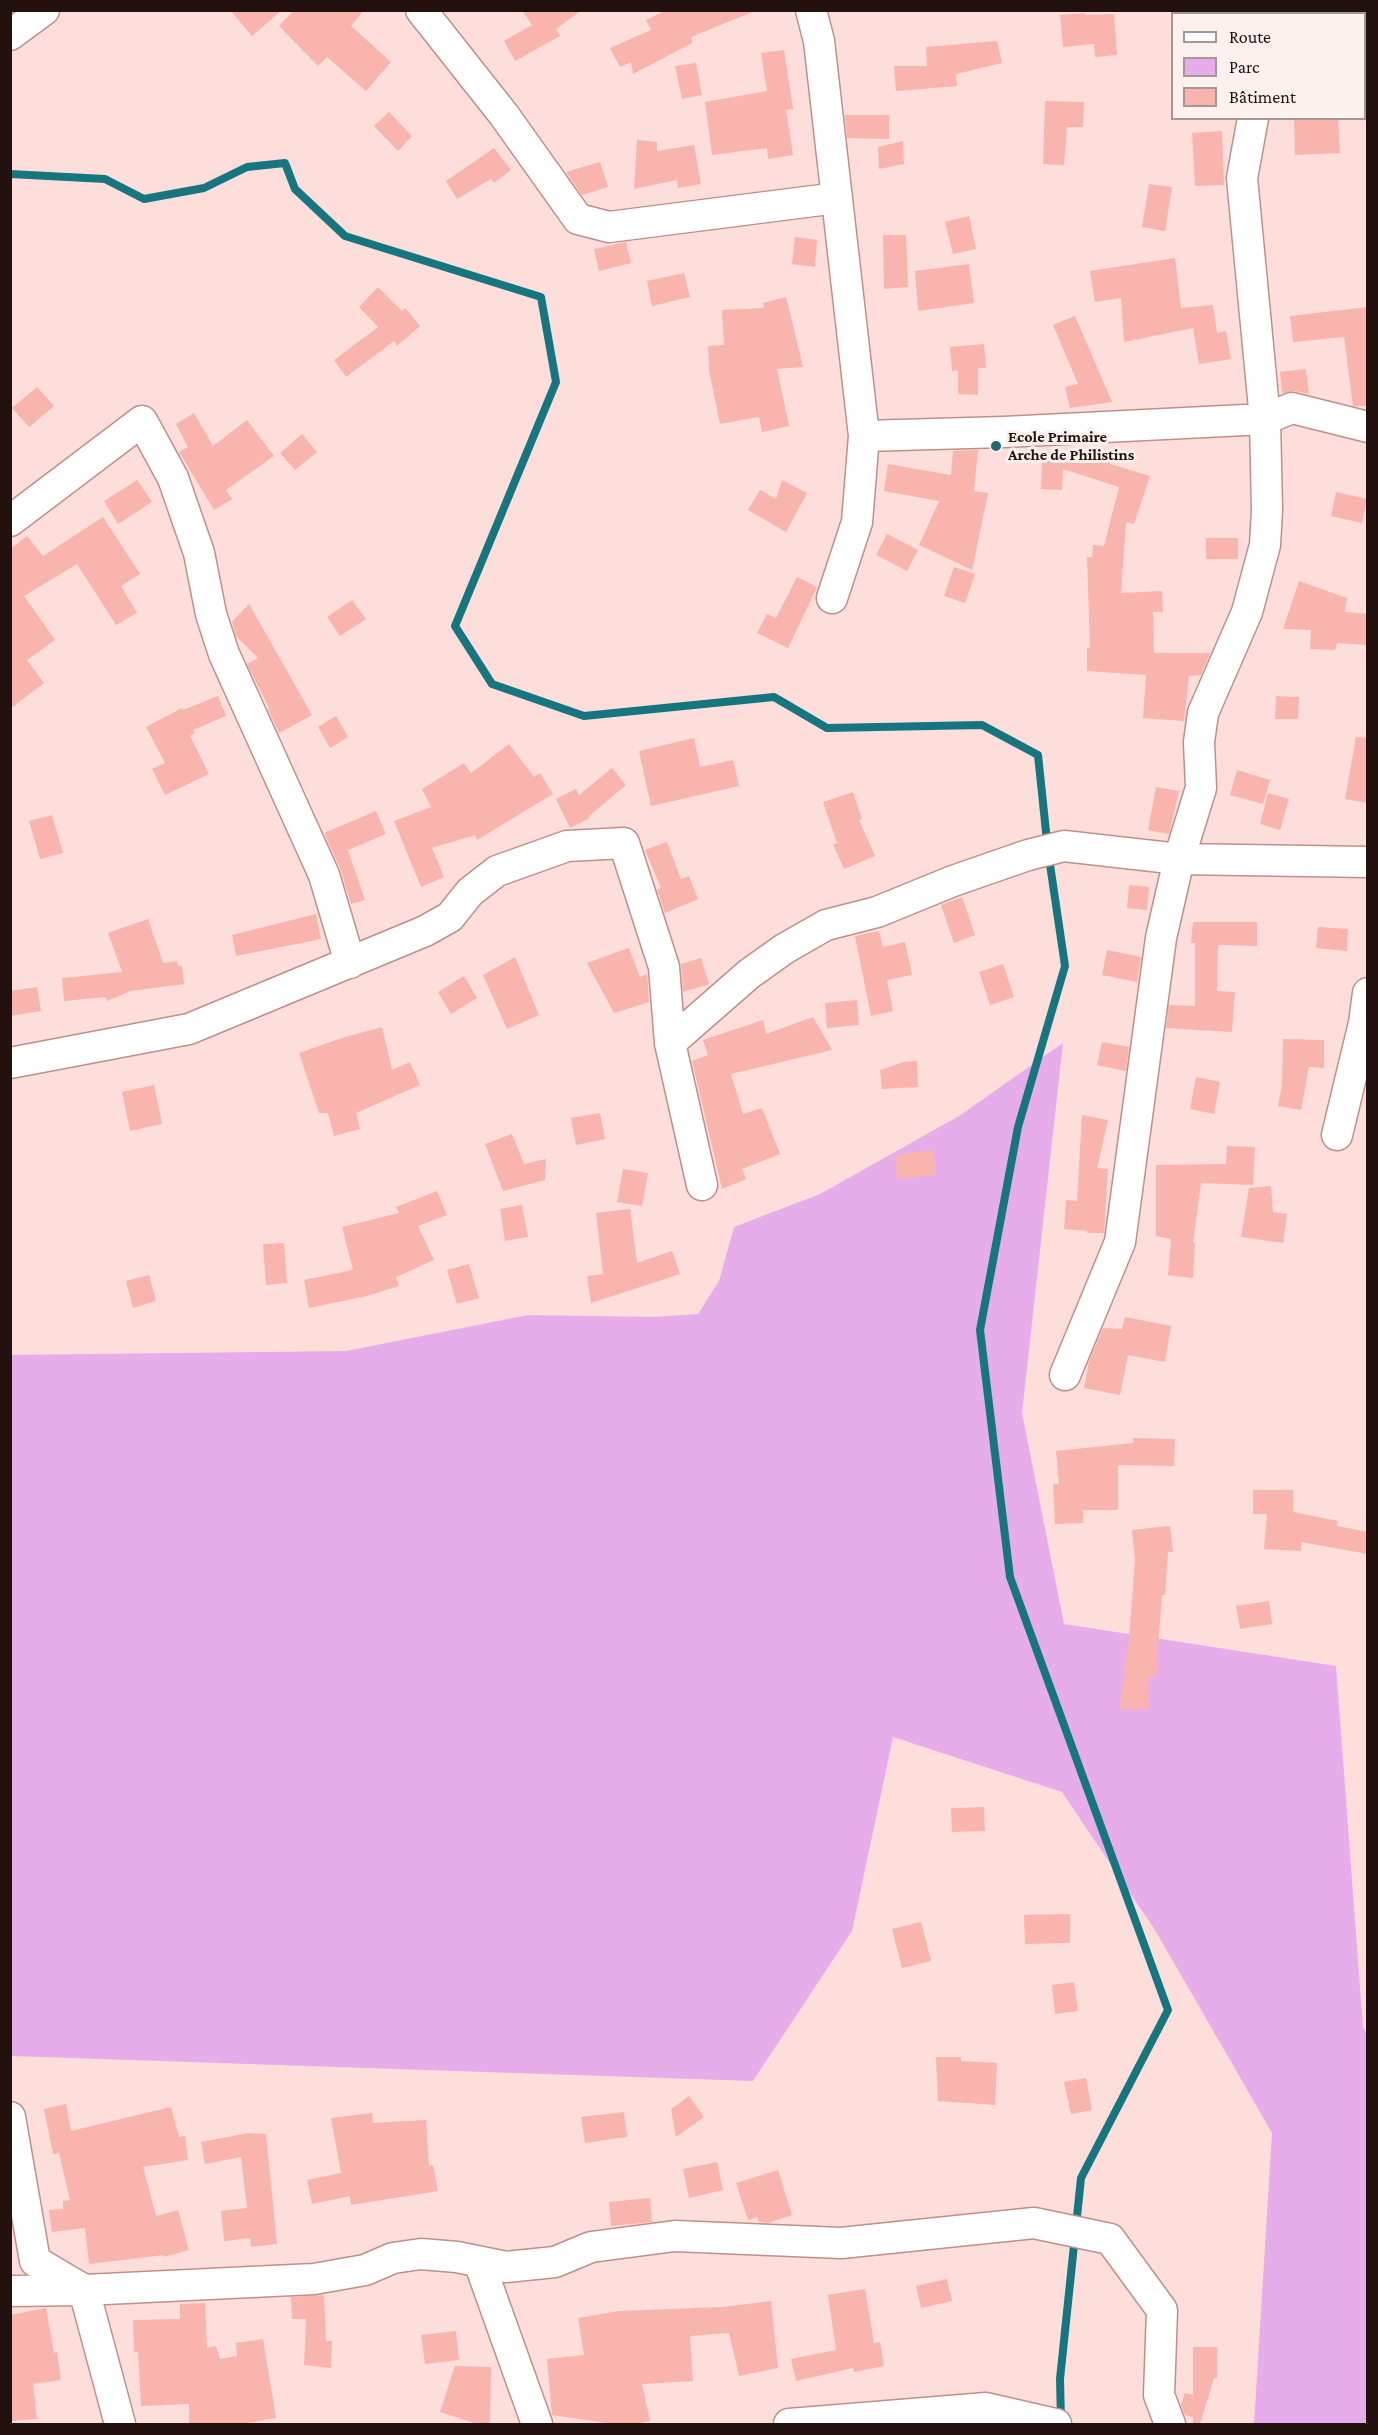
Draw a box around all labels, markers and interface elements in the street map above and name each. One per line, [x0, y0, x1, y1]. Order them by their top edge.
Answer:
legend [1171, 12, 1366, 120]
text: Route [1229, 27, 1271, 47]
text: Parc [1229, 57, 1260, 77]
text: Bâtiment [1229, 87, 1296, 107]
place label: Ecole Primaire Arche de Philistins [1008, 427, 1134, 465]
marker: Ecole Primaire Arche de Philistins [989, 439, 1003, 453]

